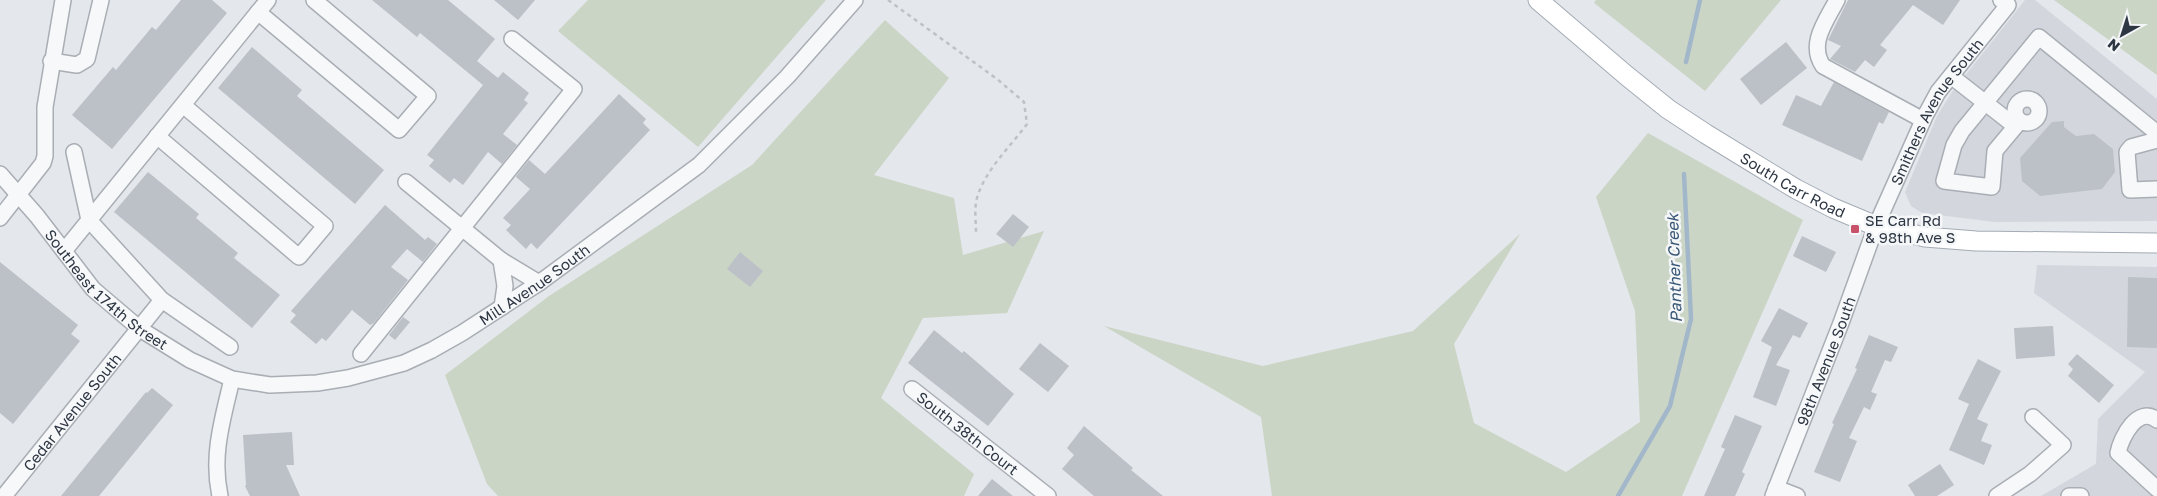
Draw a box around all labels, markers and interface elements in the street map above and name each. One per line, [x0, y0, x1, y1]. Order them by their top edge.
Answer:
north arrow [2097, 10, 2147, 60]
street label: Smithers Avenue South [1886, 35, 1987, 188]
text: N [2104, 36, 2123, 55]
street label: South Carr Road [1737, 148, 1848, 221]
water label: Panther Creek [1662, 211, 1686, 323]
place label: SE Carr Rd & 98th Ave S [1865, 211, 1955, 246]
marker: SE Carr Rd & 98th Ave S [1849, 223, 1861, 235]
street label: Southeast 174th Street [42, 226, 171, 353]
street label: Mill Avenue South [476, 240, 593, 329]
street label: 98th Avenue South [1793, 294, 1859, 428]
street label: Cedar Avenue South [19, 349, 125, 474]
street label: South 38th Court [913, 387, 1022, 478]

